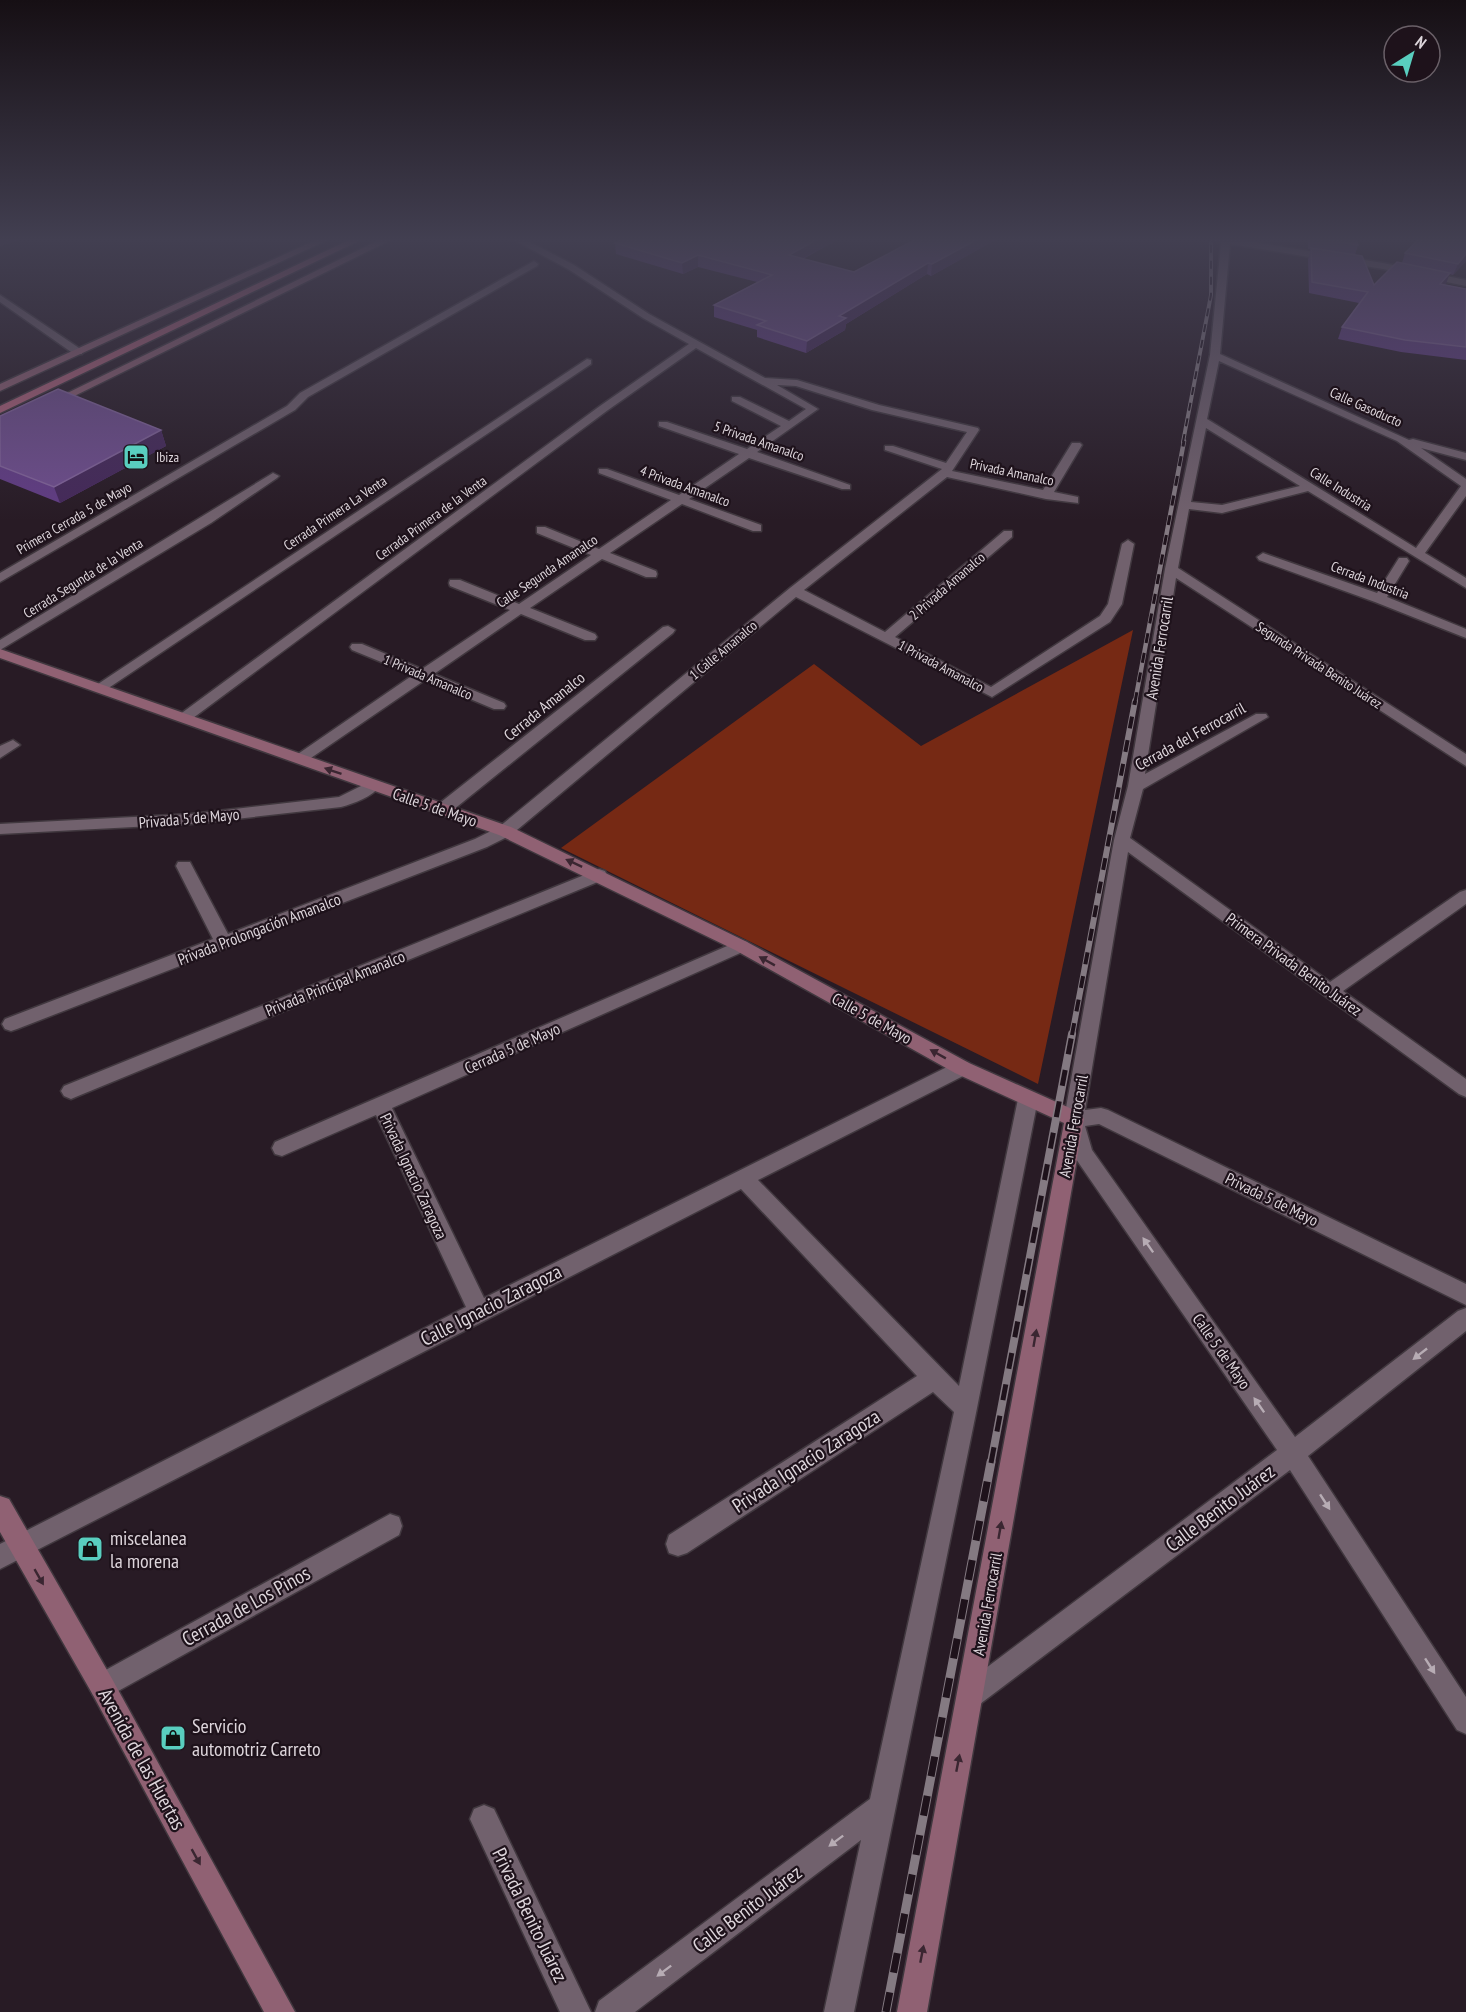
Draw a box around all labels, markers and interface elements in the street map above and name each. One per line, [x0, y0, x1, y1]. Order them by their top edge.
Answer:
north arrow [1382, 24, 1442, 84]
text: N [1412, 31, 1430, 53]
street label: Calle Gasoducto [1327, 383, 1405, 431]
street label: 5 Privada Amanalco [711, 417, 807, 465]
hotel icon: Ibiza [121, 442, 151, 472]
place label: Ibiza [156, 448, 179, 466]
street label: Privada Amanalco [968, 454, 1056, 490]
street label: 4 Privada Amanalco [638, 461, 732, 511]
street label: Calle Industria [1307, 463, 1375, 515]
street label: Cerrada Primera La Venta [280, 472, 390, 554]
street label: Cerrada Primera de la Venta [372, 472, 490, 564]
street label: Primera Cerrada 5 de Mayo [13, 478, 135, 558]
street label: Calle Segunda Amanalco [493, 530, 601, 612]
street label: Cerrada Segunda de la Venta [20, 534, 146, 622]
street label: 2 Privada Amanalco [905, 548, 989, 624]
street label: Cerrada Industria [1328, 557, 1412, 603]
street label: Avenida Ferrocarril [1141, 595, 1177, 701]
street label: 1 Calle Amanalco [685, 616, 761, 684]
street label: Segunda Privada Benito Juárez [1252, 617, 1386, 713]
street label: 1 Privada Amanalco [895, 636, 987, 696]
street label: 1 Privada Amanalco [381, 650, 475, 704]
street label: Cerrada Amanalco [499, 667, 589, 745]
street label: Cerrada del Ferrocarril [1131, 697, 1249, 775]
one-way arrow [324, 766, 342, 776]
street label: Calle 5 de Mayo [390, 783, 480, 831]
street label: Privada 5 de Mayo [138, 804, 240, 832]
one-way arrow [565, 859, 582, 868]
street label: Privada Prolongación Amanalco [175, 889, 343, 969]
street label: Primera Privada Benito Juárez [1222, 908, 1366, 1020]
street label: Privada Principal Amanalco [262, 946, 408, 1020]
one-way arrow [759, 955, 775, 966]
street label: Calle 5 de Mayo [829, 988, 915, 1048]
street label: Cerrada 5 de Mayo [461, 1018, 563, 1078]
one-way arrow [929, 1050, 946, 1060]
street label: Avenida Ferrocarril [1054, 1073, 1092, 1179]
street label: Privada Ignacio Zaragoza [376, 1110, 452, 1242]
street label: Privada 5 de Mayo [1222, 1168, 1322, 1230]
one-way arrow [1142, 1238, 1154, 1254]
street label: Calle Ignacio Zaragoza [416, 1258, 566, 1352]
street label: Calle 5 de Mayo [1189, 1309, 1255, 1393]
one-way arrow [1031, 1328, 1040, 1347]
one-way arrow [1412, 1348, 1428, 1361]
one-way arrow [1254, 1397, 1265, 1413]
street label: Privada Ignacio Zaragoza [727, 1403, 885, 1519]
street label: Calle Benito Juárez [1160, 1458, 1280, 1558]
one-way arrow [1319, 1494, 1330, 1510]
one-way arrow [996, 1520, 1005, 1539]
place label: miscelanea la morena [110, 1525, 187, 1574]
shop icon: miscelanea la morena [75, 1534, 105, 1564]
street label: Avenida Ferrocarril [968, 1551, 1006, 1657]
street label: Cerrada de Los Pinos [177, 1560, 315, 1652]
one-way arrow [34, 1569, 45, 1585]
one-way arrow [1425, 1658, 1436, 1674]
street label: Avenida de las Huertas [92, 1684, 192, 1834]
place label: Servicio automotriz Carreto [192, 1713, 321, 1762]
shop icon: Servicio automotriz Carreto [158, 1723, 188, 1753]
one-way arrow [954, 1753, 963, 1772]
one-way arrow [829, 1835, 845, 1847]
street label: Privada Benito Juárez [486, 1844, 574, 1986]
one-way arrow [191, 1849, 201, 1866]
street label: Calle Benito Juárez [687, 1859, 807, 1959]
one-way arrow [918, 1945, 927, 1964]
one-way arrow [656, 1965, 672, 1978]

